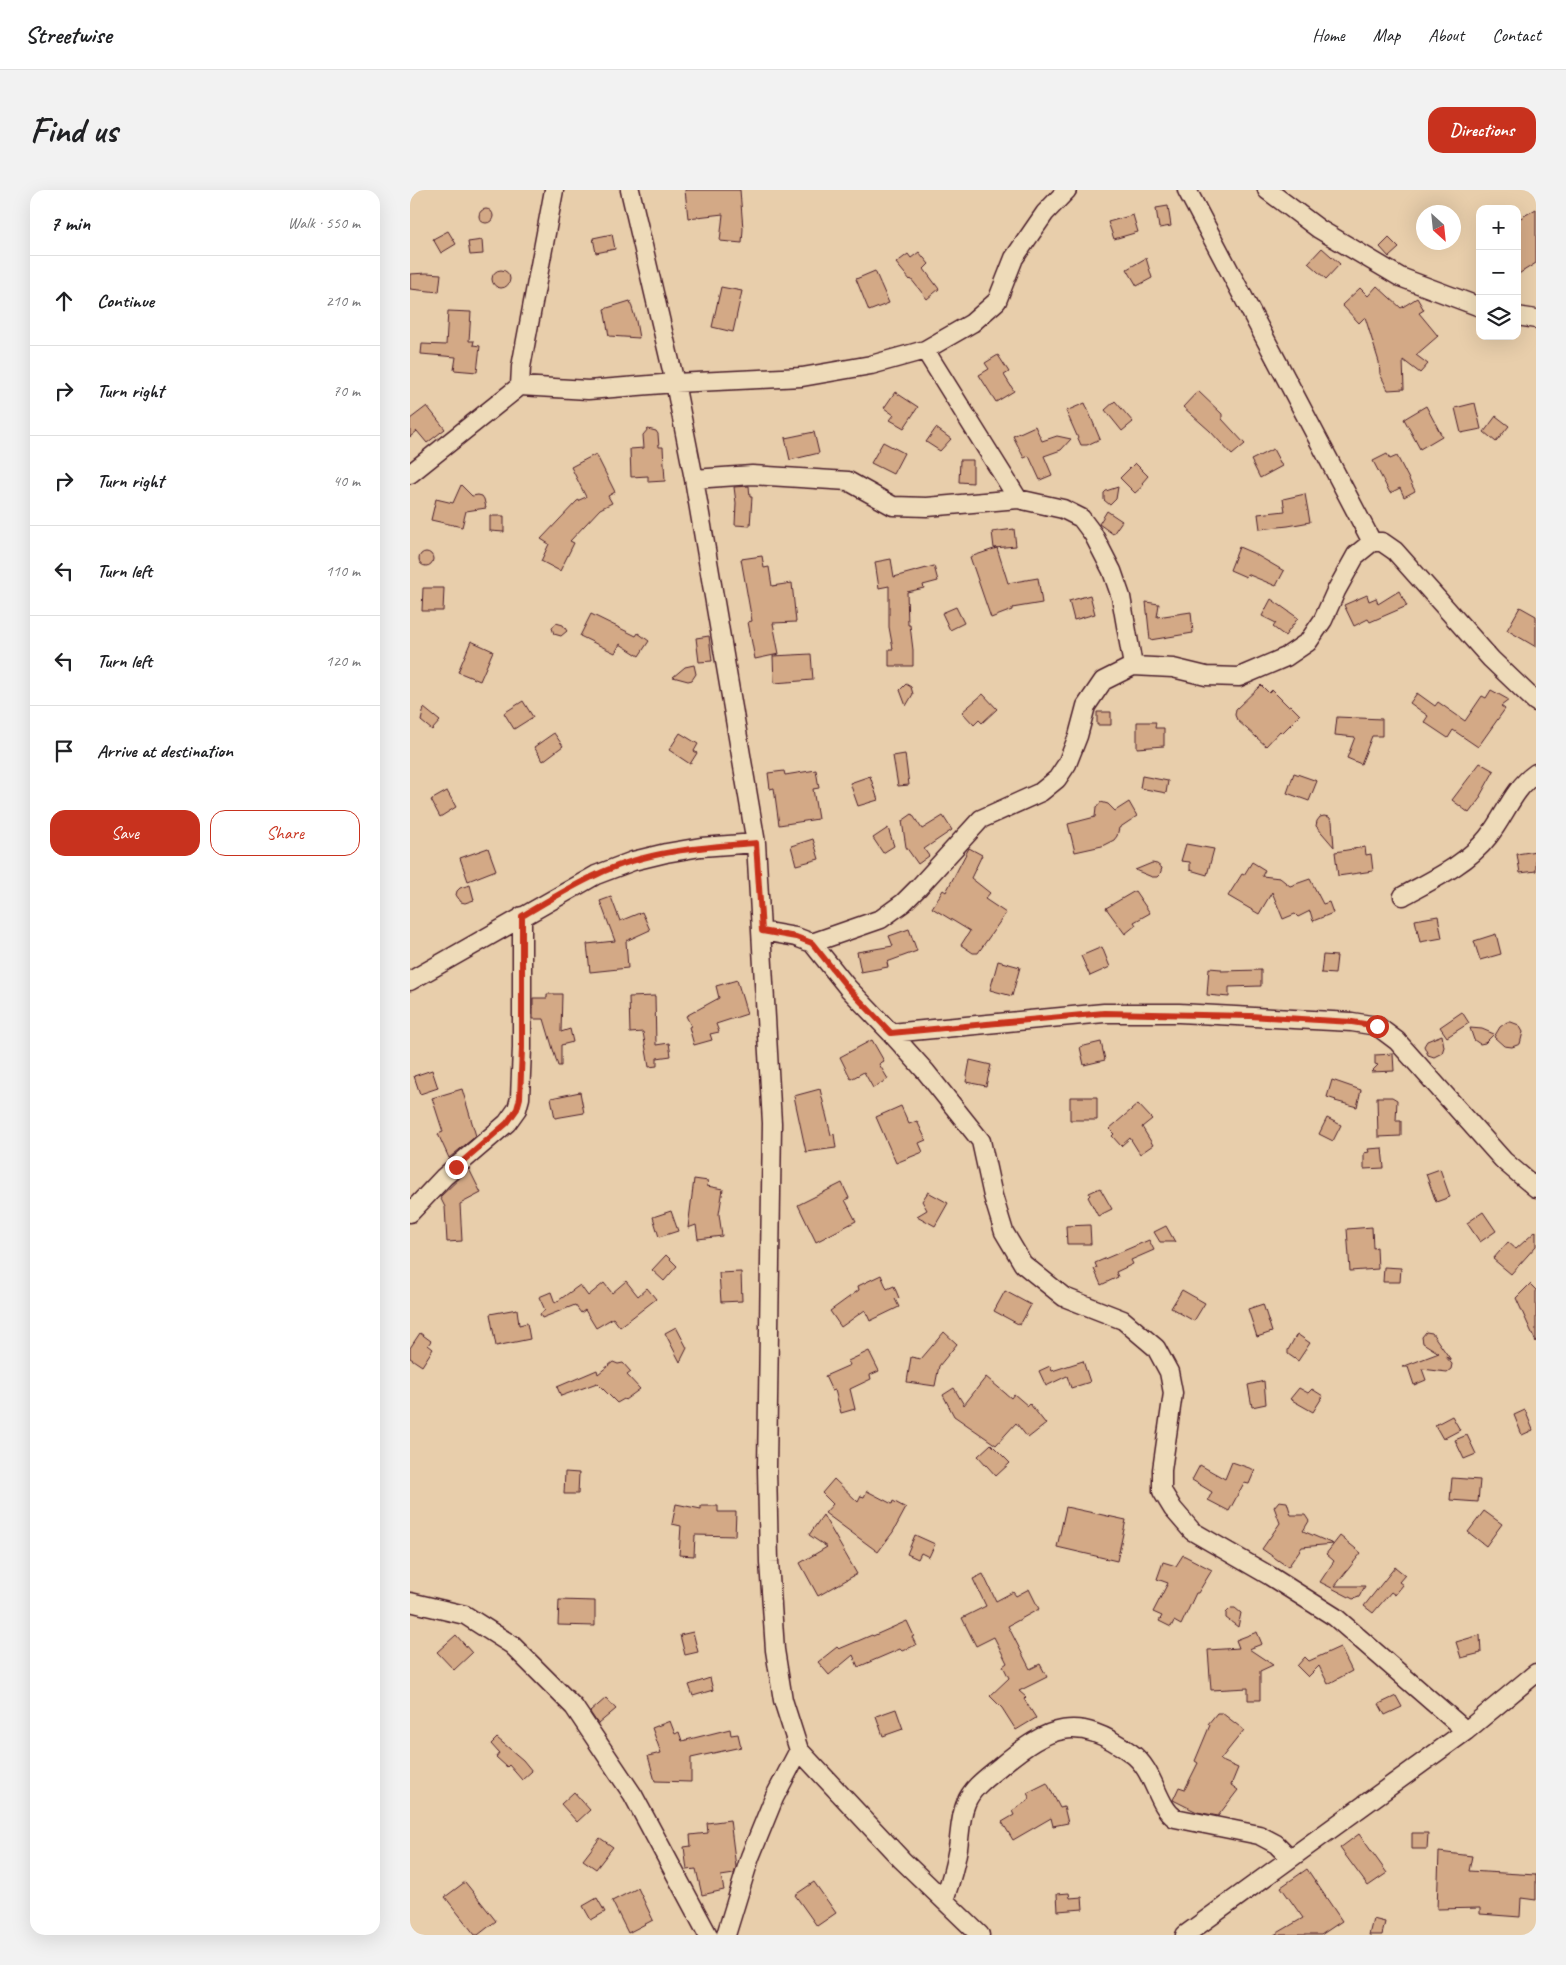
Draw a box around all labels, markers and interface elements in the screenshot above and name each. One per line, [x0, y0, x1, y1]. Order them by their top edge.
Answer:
text: Streetwise [25, 20, 111, 50]
text: Home [1312, 24, 1345, 46]
text: Map [1373, 24, 1400, 46]
text: About [1428, 24, 1464, 46]
text: Contact [1492, 24, 1541, 46]
button: Directions [1428, 107, 1536, 153]
text: Find us [30, 108, 117, 153]
north arrow [1416, 205, 1461, 250]
map controls [1476, 205, 1521, 340]
button: + [1476, 205, 1521, 250]
text: 7 min [50, 210, 90, 236]
text: Walk · 550 m [288, 213, 360, 233]
button: − [1476, 250, 1521, 295]
icon: ahead [50, 287, 78, 315]
text: Continue [97, 289, 154, 313]
text: 210 m [326, 291, 360, 311]
button: layers [1476, 295, 1521, 340]
icon: right [50, 377, 78, 405]
text: Turn right [97, 379, 164, 403]
text: 70 m [333, 381, 360, 401]
icon: right [50, 467, 78, 495]
text: Turn right [97, 469, 164, 493]
text: 40 m [333, 471, 360, 491]
icon: left [50, 557, 78, 585]
text: Turn left [97, 559, 152, 583]
text: 110 m [326, 561, 360, 581]
icon: left [50, 647, 78, 675]
text: Turn left [97, 649, 152, 673]
text: 120 m [326, 651, 360, 671]
icon: arrive [50, 737, 78, 765]
text: Arrive at destination [97, 739, 233, 763]
button: Save [50, 810, 200, 856]
button: Share [210, 810, 360, 856]
route start [1366, 1015, 1389, 1038]
route end [445, 1156, 468, 1179]

